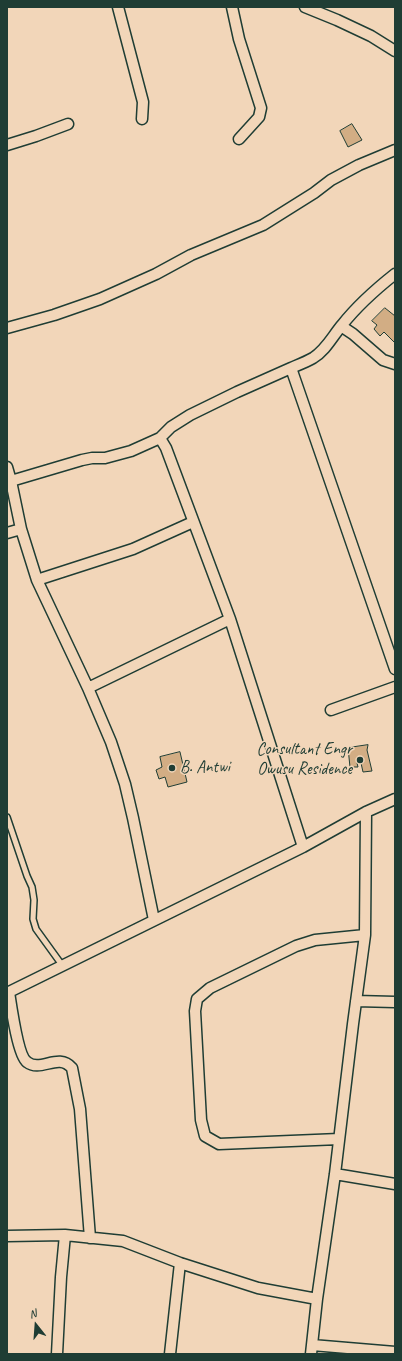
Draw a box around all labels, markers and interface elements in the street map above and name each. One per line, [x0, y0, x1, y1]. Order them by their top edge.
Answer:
place label: Consultant Engr Owusu Residence [257, 740, 352, 780]
marker: Consultant Engr Owusu Residence [355, 755, 365, 765]
place label: B. Antwi [180, 758, 230, 778]
marker: B. Antwi [167, 763, 177, 773]
north arrow [16, 1305, 56, 1345]
text: N [27, 1306, 38, 1321]

